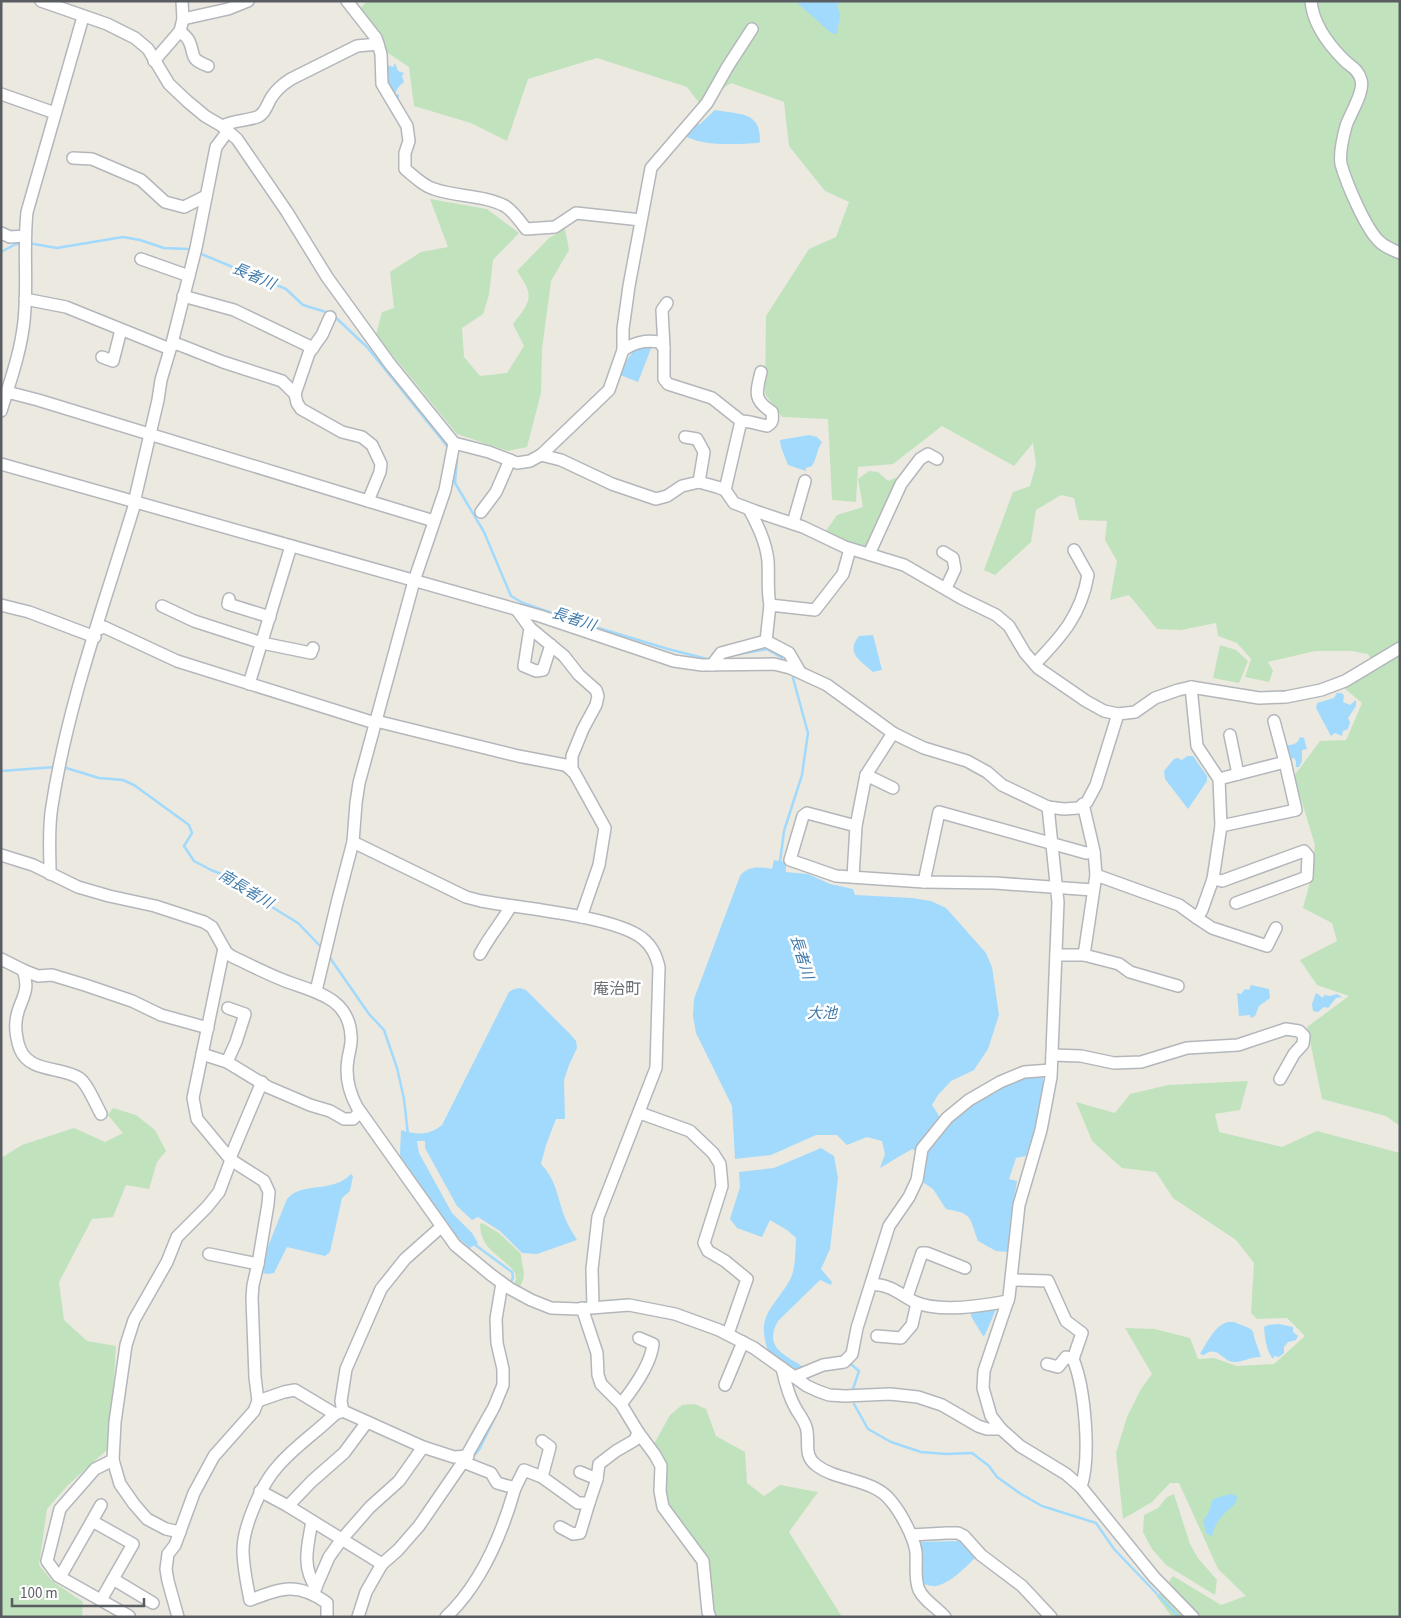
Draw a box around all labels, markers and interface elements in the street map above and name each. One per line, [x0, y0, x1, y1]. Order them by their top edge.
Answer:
water label: 長者川 [229, 258, 280, 296]
water label: 長者川 [549, 603, 600, 637]
water label: 南長者川 [215, 865, 279, 915]
water label: 長者川 [785, 933, 819, 984]
district label: 庵治町 [593, 978, 641, 1000]
water label: 大池 [807, 1003, 839, 1024]
scale bar [12, 1576, 145, 1608]
text: 100 m [20, 1583, 58, 1604]

